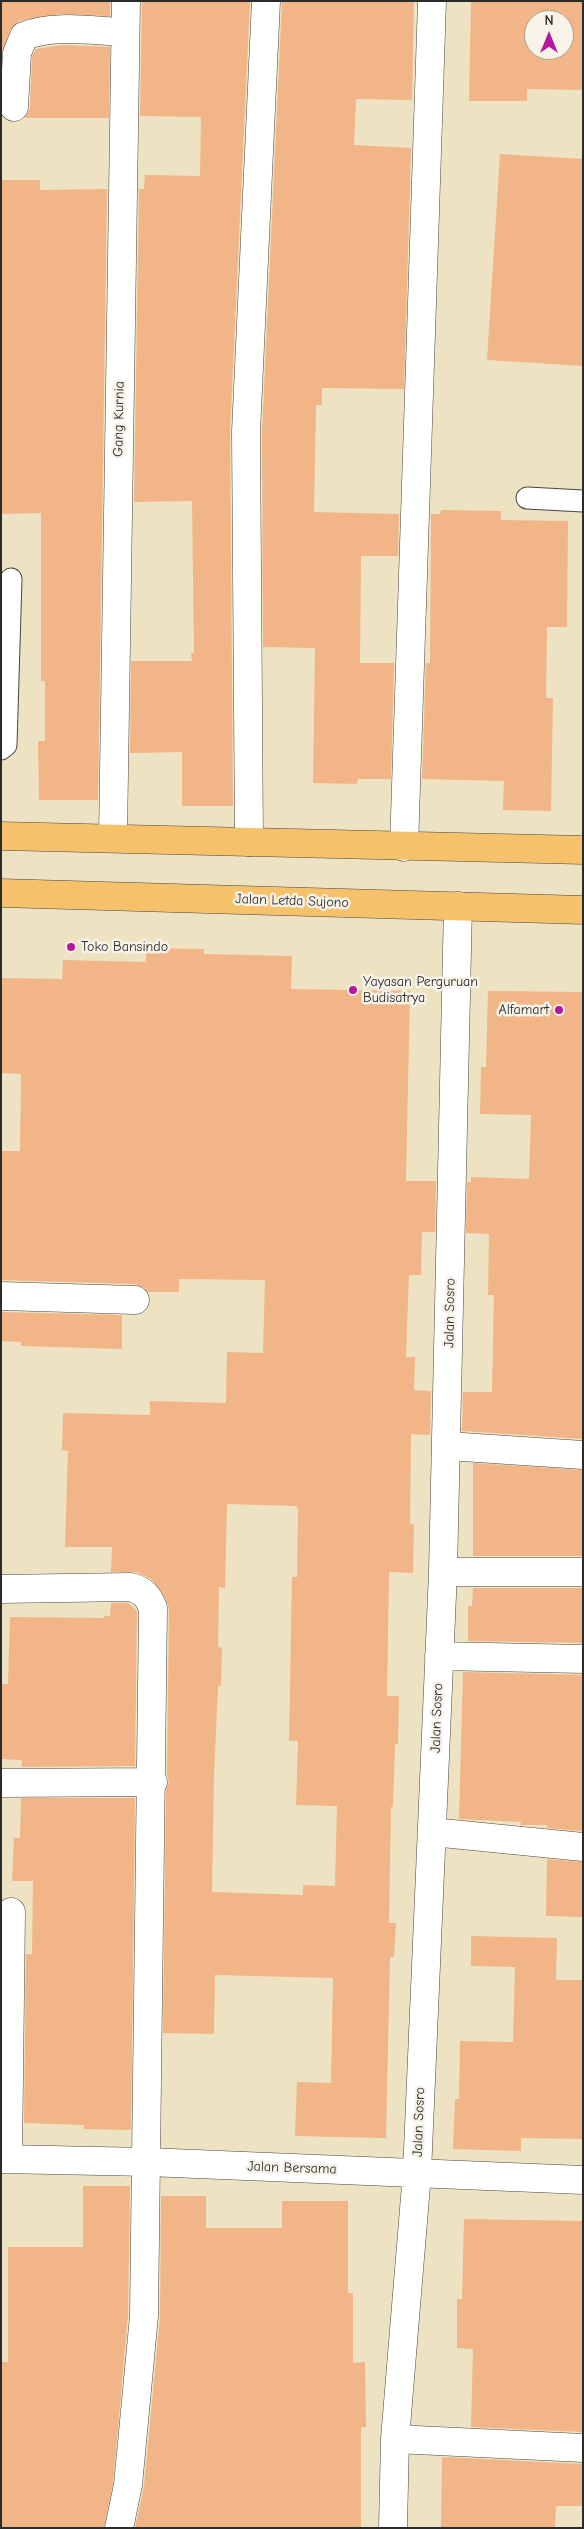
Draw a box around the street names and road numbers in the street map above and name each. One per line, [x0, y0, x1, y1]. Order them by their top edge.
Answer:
street label: Gang Kurnia [110, 381, 128, 457]
street label: Jalan Letda Sujono [235, 891, 349, 911]
street label: Jalan Sosro [441, 1278, 459, 1348]
street label: Jalan Sosro [427, 1683, 447, 1753]
street label: Jalan Sosro [409, 2087, 429, 2157]
street label: Jalan Bersama [247, 2158, 337, 2178]

